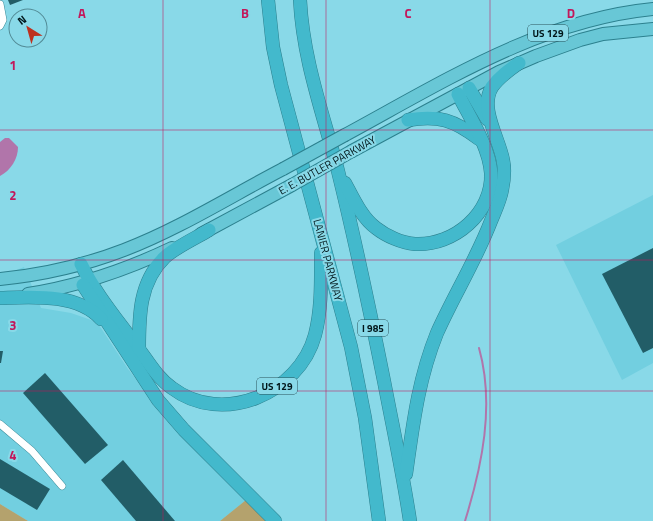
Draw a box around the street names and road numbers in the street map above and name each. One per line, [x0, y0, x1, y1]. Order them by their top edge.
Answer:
road number: US 129 [528, 25, 568, 41]
street label: E. E. BUTLER PARKWAY [275, 132, 379, 198]
street label: LANIER PARKWAY [309, 217, 347, 303]
road number: I 985 [358, 320, 388, 336]
road number: US 129 [257, 378, 297, 394]

